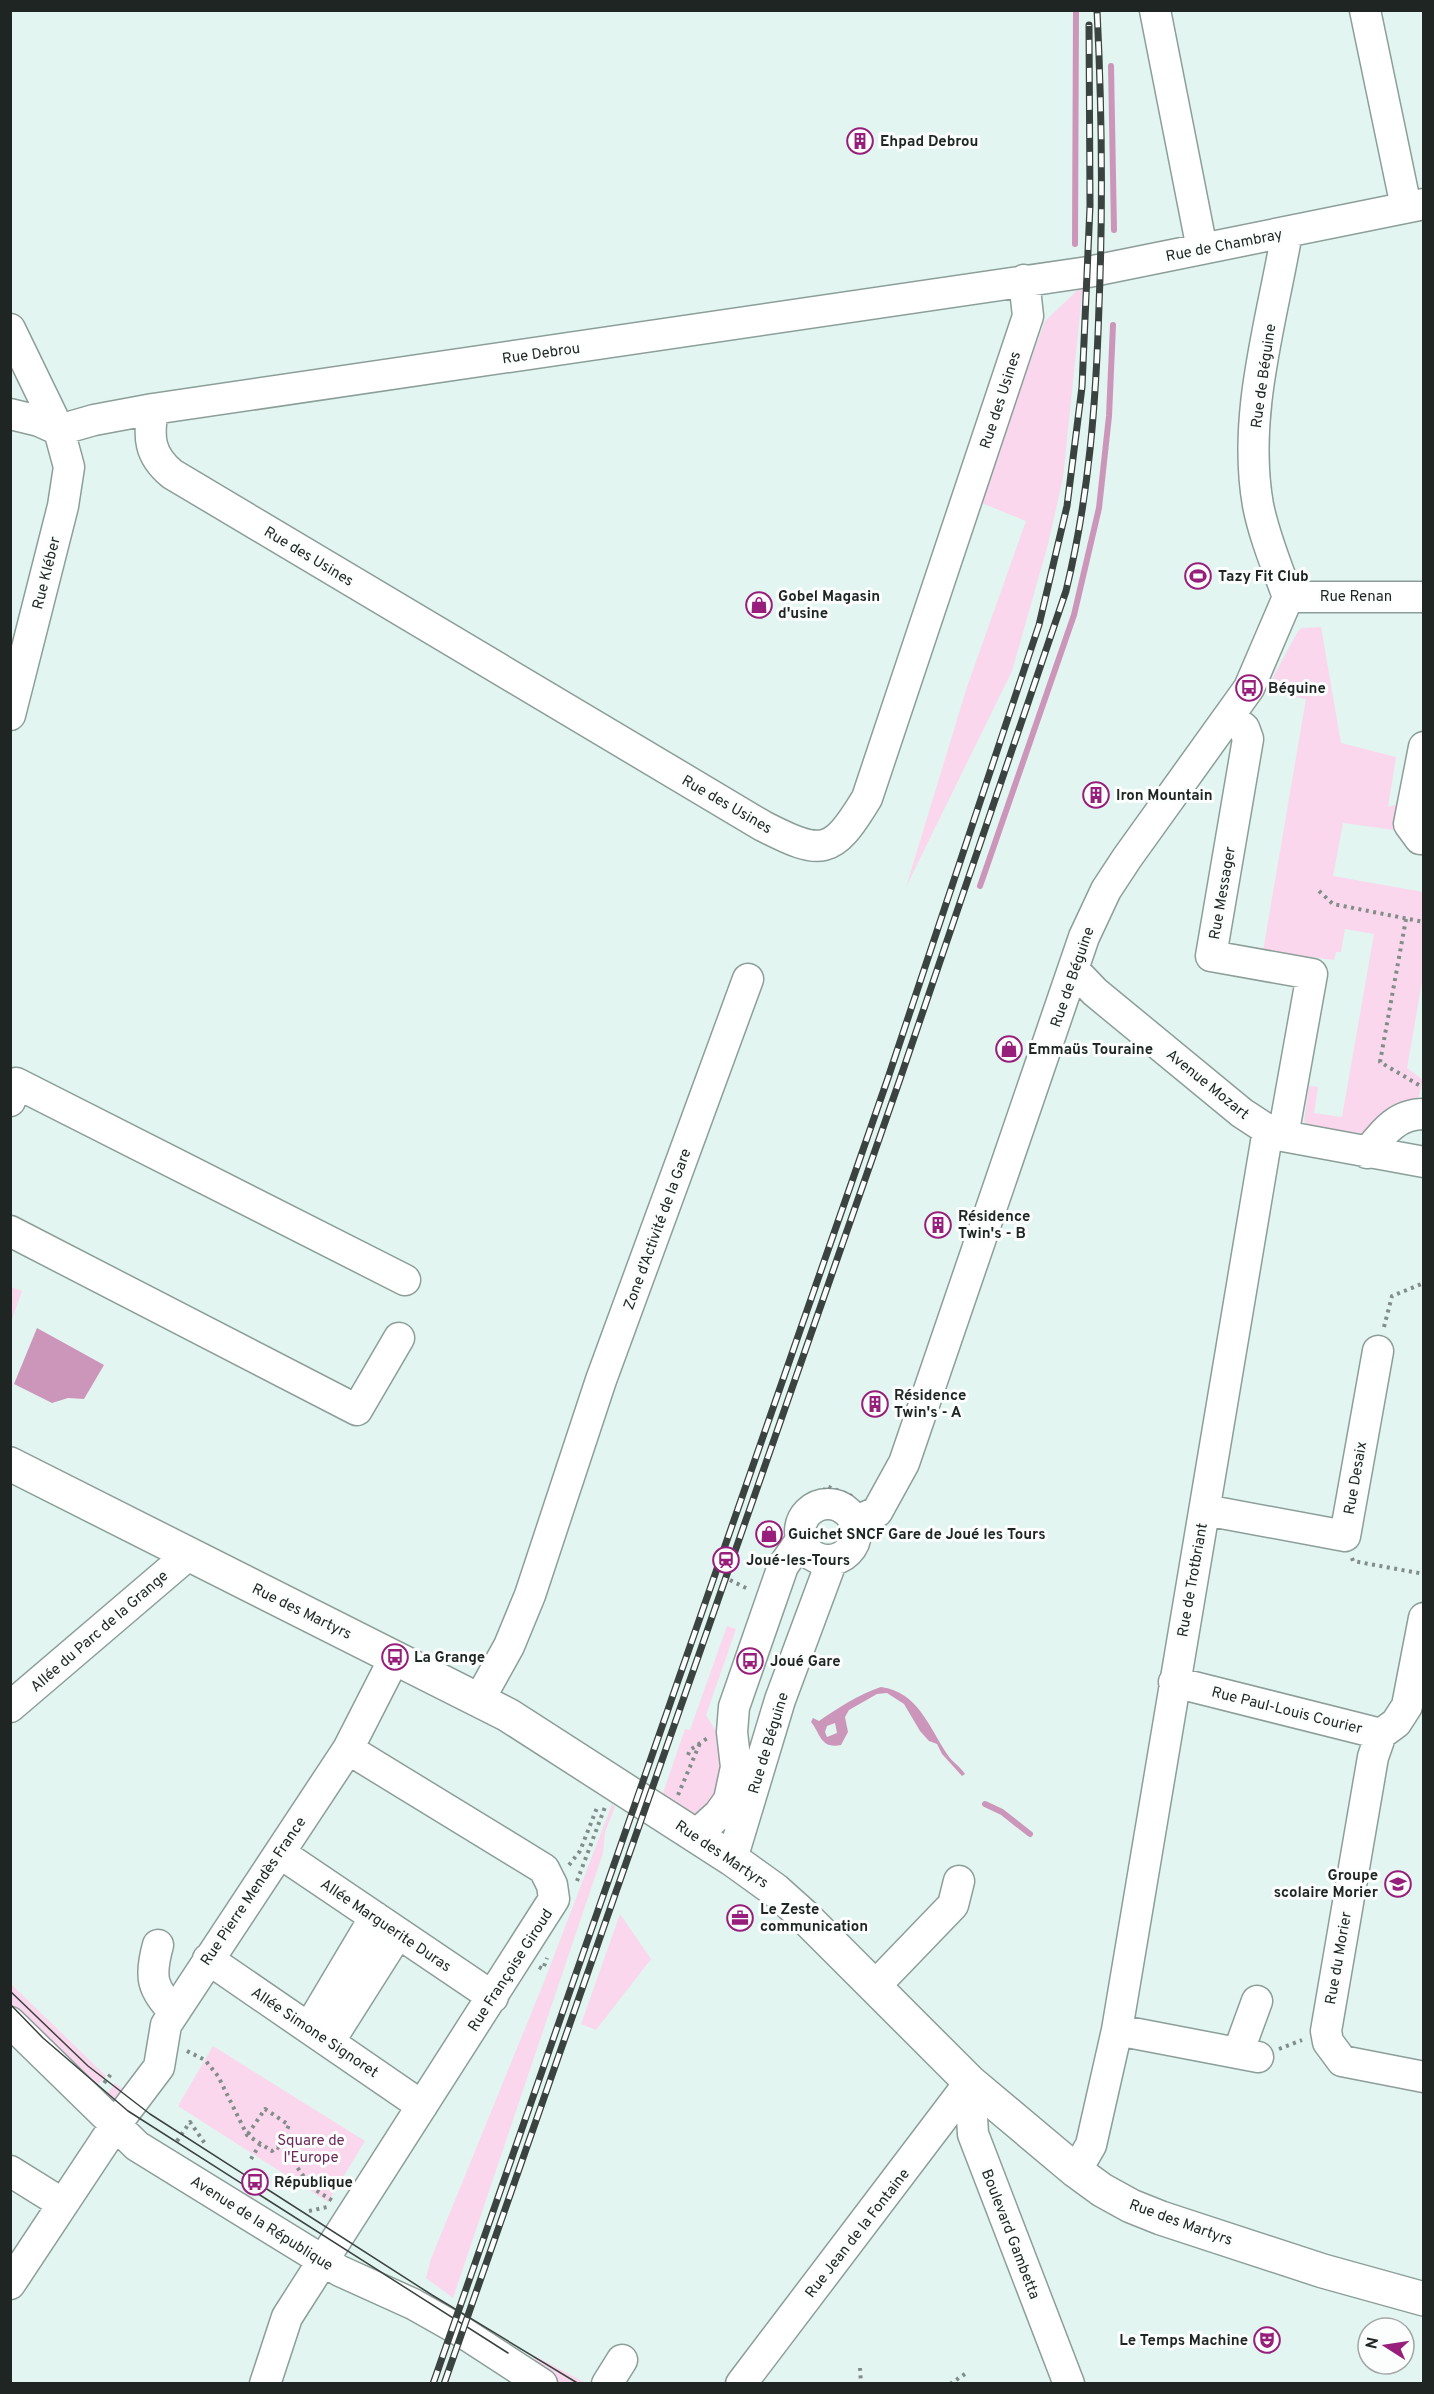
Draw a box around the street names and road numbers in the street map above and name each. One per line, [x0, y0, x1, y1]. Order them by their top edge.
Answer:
street label: Rue de Chambray [1164, 226, 1284, 267]
street label: Rue de Béguine [1248, 323, 1281, 430]
street label: Rue Debrou [501, 340, 581, 369]
street label: Rue des Usines [977, 349, 1026, 452]
street label: Rue des Usines [260, 523, 357, 592]
street label: Rue Kléber [29, 535, 66, 612]
street label: Rue Renan [1320, 588, 1392, 607]
street label: Rue des Usines [678, 772, 775, 839]
street label: Rue Messager [1206, 845, 1241, 941]
street label: Rue de Béguine [1047, 925, 1100, 1030]
street label: Avenue Mozart [1162, 1046, 1252, 1124]
street label: Zone d’Activité de la Gare [620, 1146, 697, 1313]
street label: Rue Desaix [1341, 1440, 1372, 1516]
street label: Rue de Trotbriant [1174, 1522, 1213, 1639]
street label: Allée du Parc de la Grange [27, 1567, 173, 1697]
street label: Rue des Martyrs [248, 1580, 354, 1645]
street label: Rue Paul-Louis Courier [1209, 1684, 1364, 1739]
street label: Rue de Béguine [745, 1690, 794, 1797]
street label: Rue Pierre Mendès France [197, 1814, 311, 1970]
street label: Rue des Martyrs [671, 1817, 771, 1893]
street label: Allée Marguerite Duras [316, 1875, 454, 1977]
street label: Rue Françoise Giroud [465, 1906, 558, 2036]
street label: Rue du Morier [1322, 1910, 1357, 2006]
street label: Allée Simone Signoret [247, 1984, 381, 2083]
street label: Rue Jean de la Fontaine [802, 2165, 915, 2302]
street label: Boulevard Gambetta [976, 2167, 1043, 2302]
street label: Avenue de la République [186, 2173, 336, 2276]
street label: Rue des Martyrs [1126, 2196, 1235, 2251]

